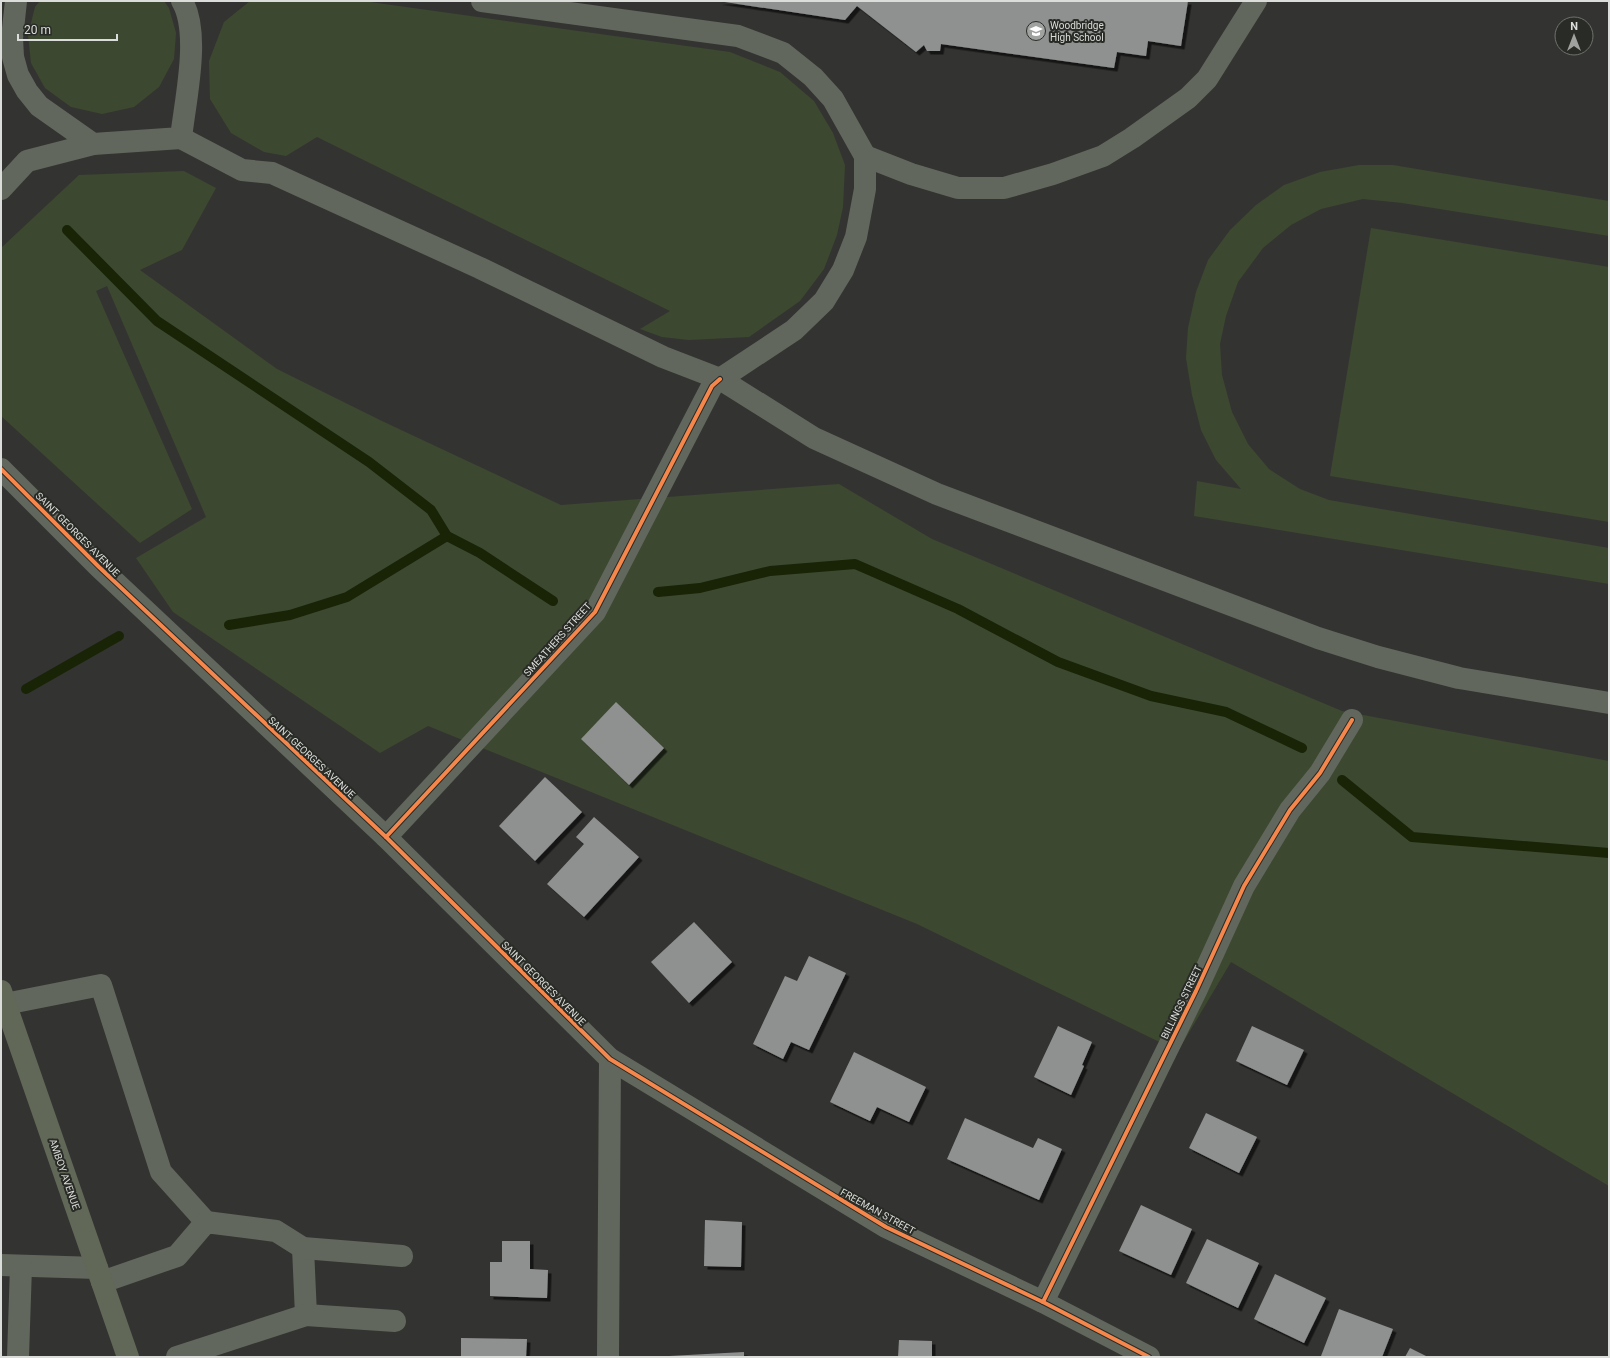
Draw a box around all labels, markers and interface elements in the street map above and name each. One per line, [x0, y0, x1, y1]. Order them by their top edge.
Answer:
scale bar [18, 16, 117, 42]
north arrow [1554, 16, 1594, 56]
school or university icon: Woodbridge High School [1025, 20, 1047, 42]
place label: Woodbridge High School [1050, 20, 1104, 43]
text: N [1570, 20, 1578, 33]
text: 20 m [24, 23, 51, 37]
street label: SAINT GEORGES AVENUE [33, 490, 122, 579]
street label: SMEATHERS STREET [521, 600, 593, 678]
street label: SAINT GEORGES AVENUE [266, 714, 357, 801]
street label: SAINT GEORGES AVENUE [499, 939, 588, 1028]
street label: BILLINGS STREET [1159, 964, 1204, 1041]
street label: AMBOY AVENUE [47, 1137, 82, 1211]
street label: FREEMAN STREET [839, 1186, 917, 1237]

